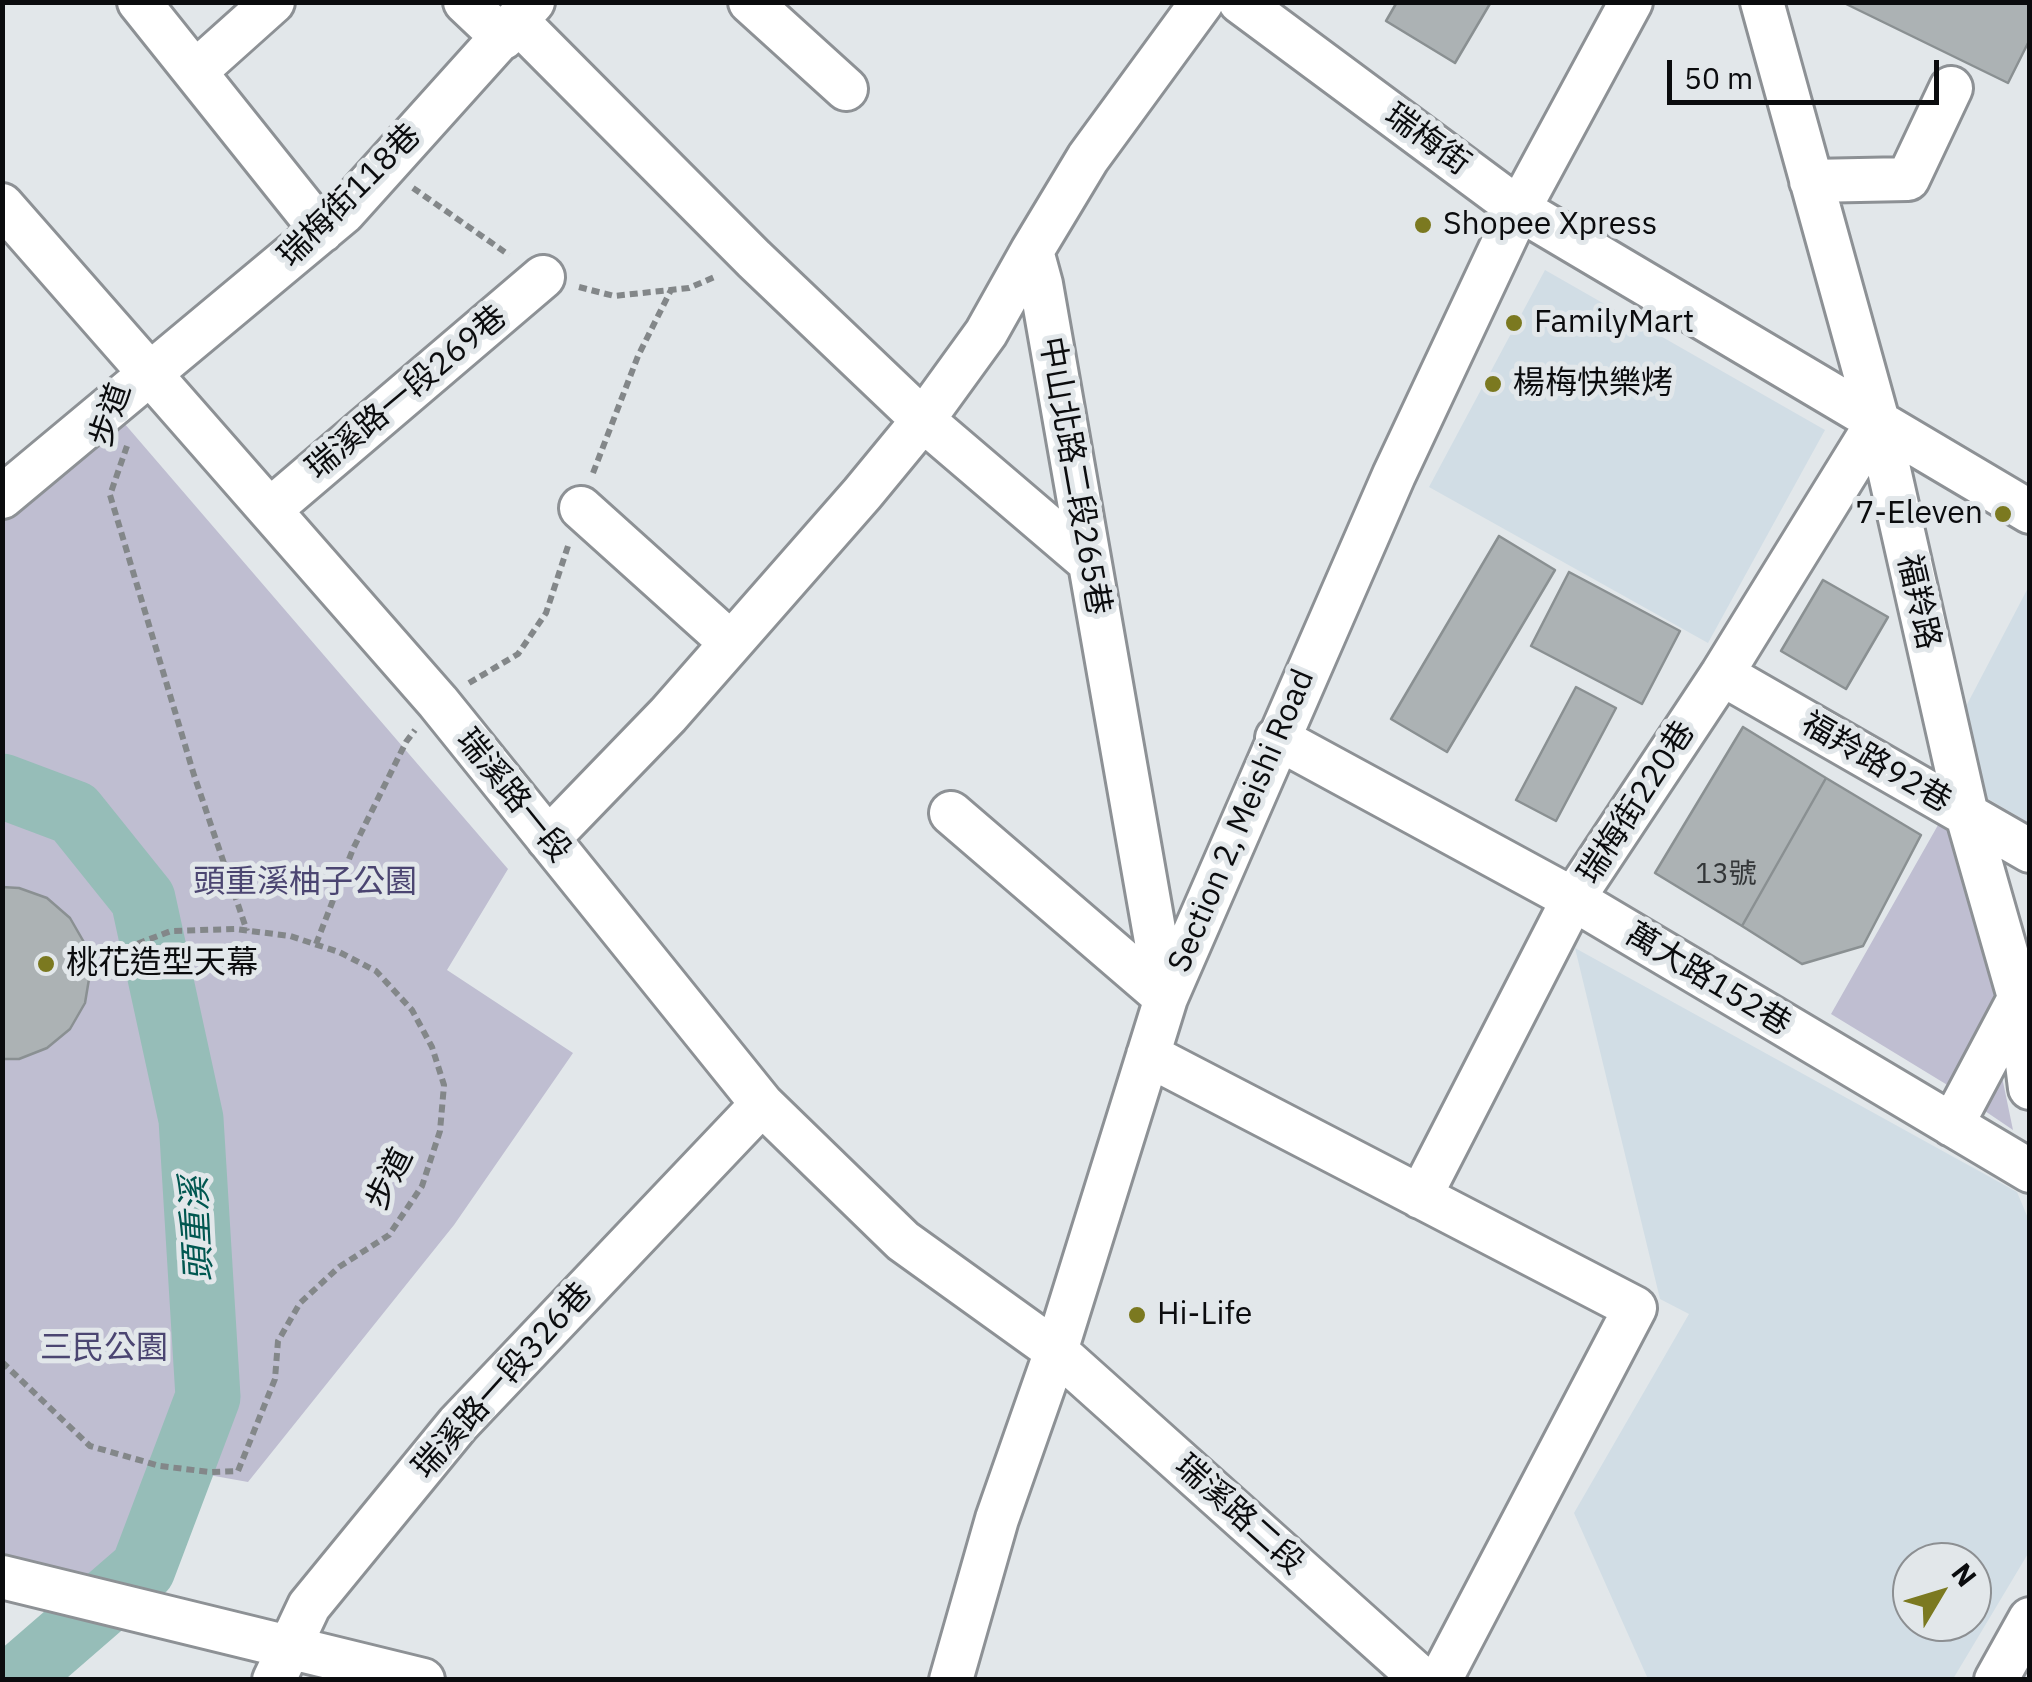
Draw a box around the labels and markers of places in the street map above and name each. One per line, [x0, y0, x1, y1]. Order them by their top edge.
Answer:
place label: Shopee Xpress [1443, 206, 1657, 244]
marker: Shopee Xpress [1412, 214, 1434, 236]
place label: FamilyMart [1534, 304, 1694, 342]
marker: FamilyMart [1503, 312, 1525, 334]
place label: 楊梅快樂烤 [1513, 365, 1673, 403]
marker: 楊梅快樂烤 [1482, 373, 1504, 395]
place label: 7-Eleven [1855, 495, 1983, 533]
marker: 7-Eleven [1992, 503, 2014, 525]
place label: 桃花造型天幕 [66, 945, 258, 983]
marker: 桃花造型天幕 [35, 953, 57, 975]
place label: Hi-Life [1157, 1296, 1252, 1334]
marker: Hi-Life [1126, 1304, 1148, 1326]

